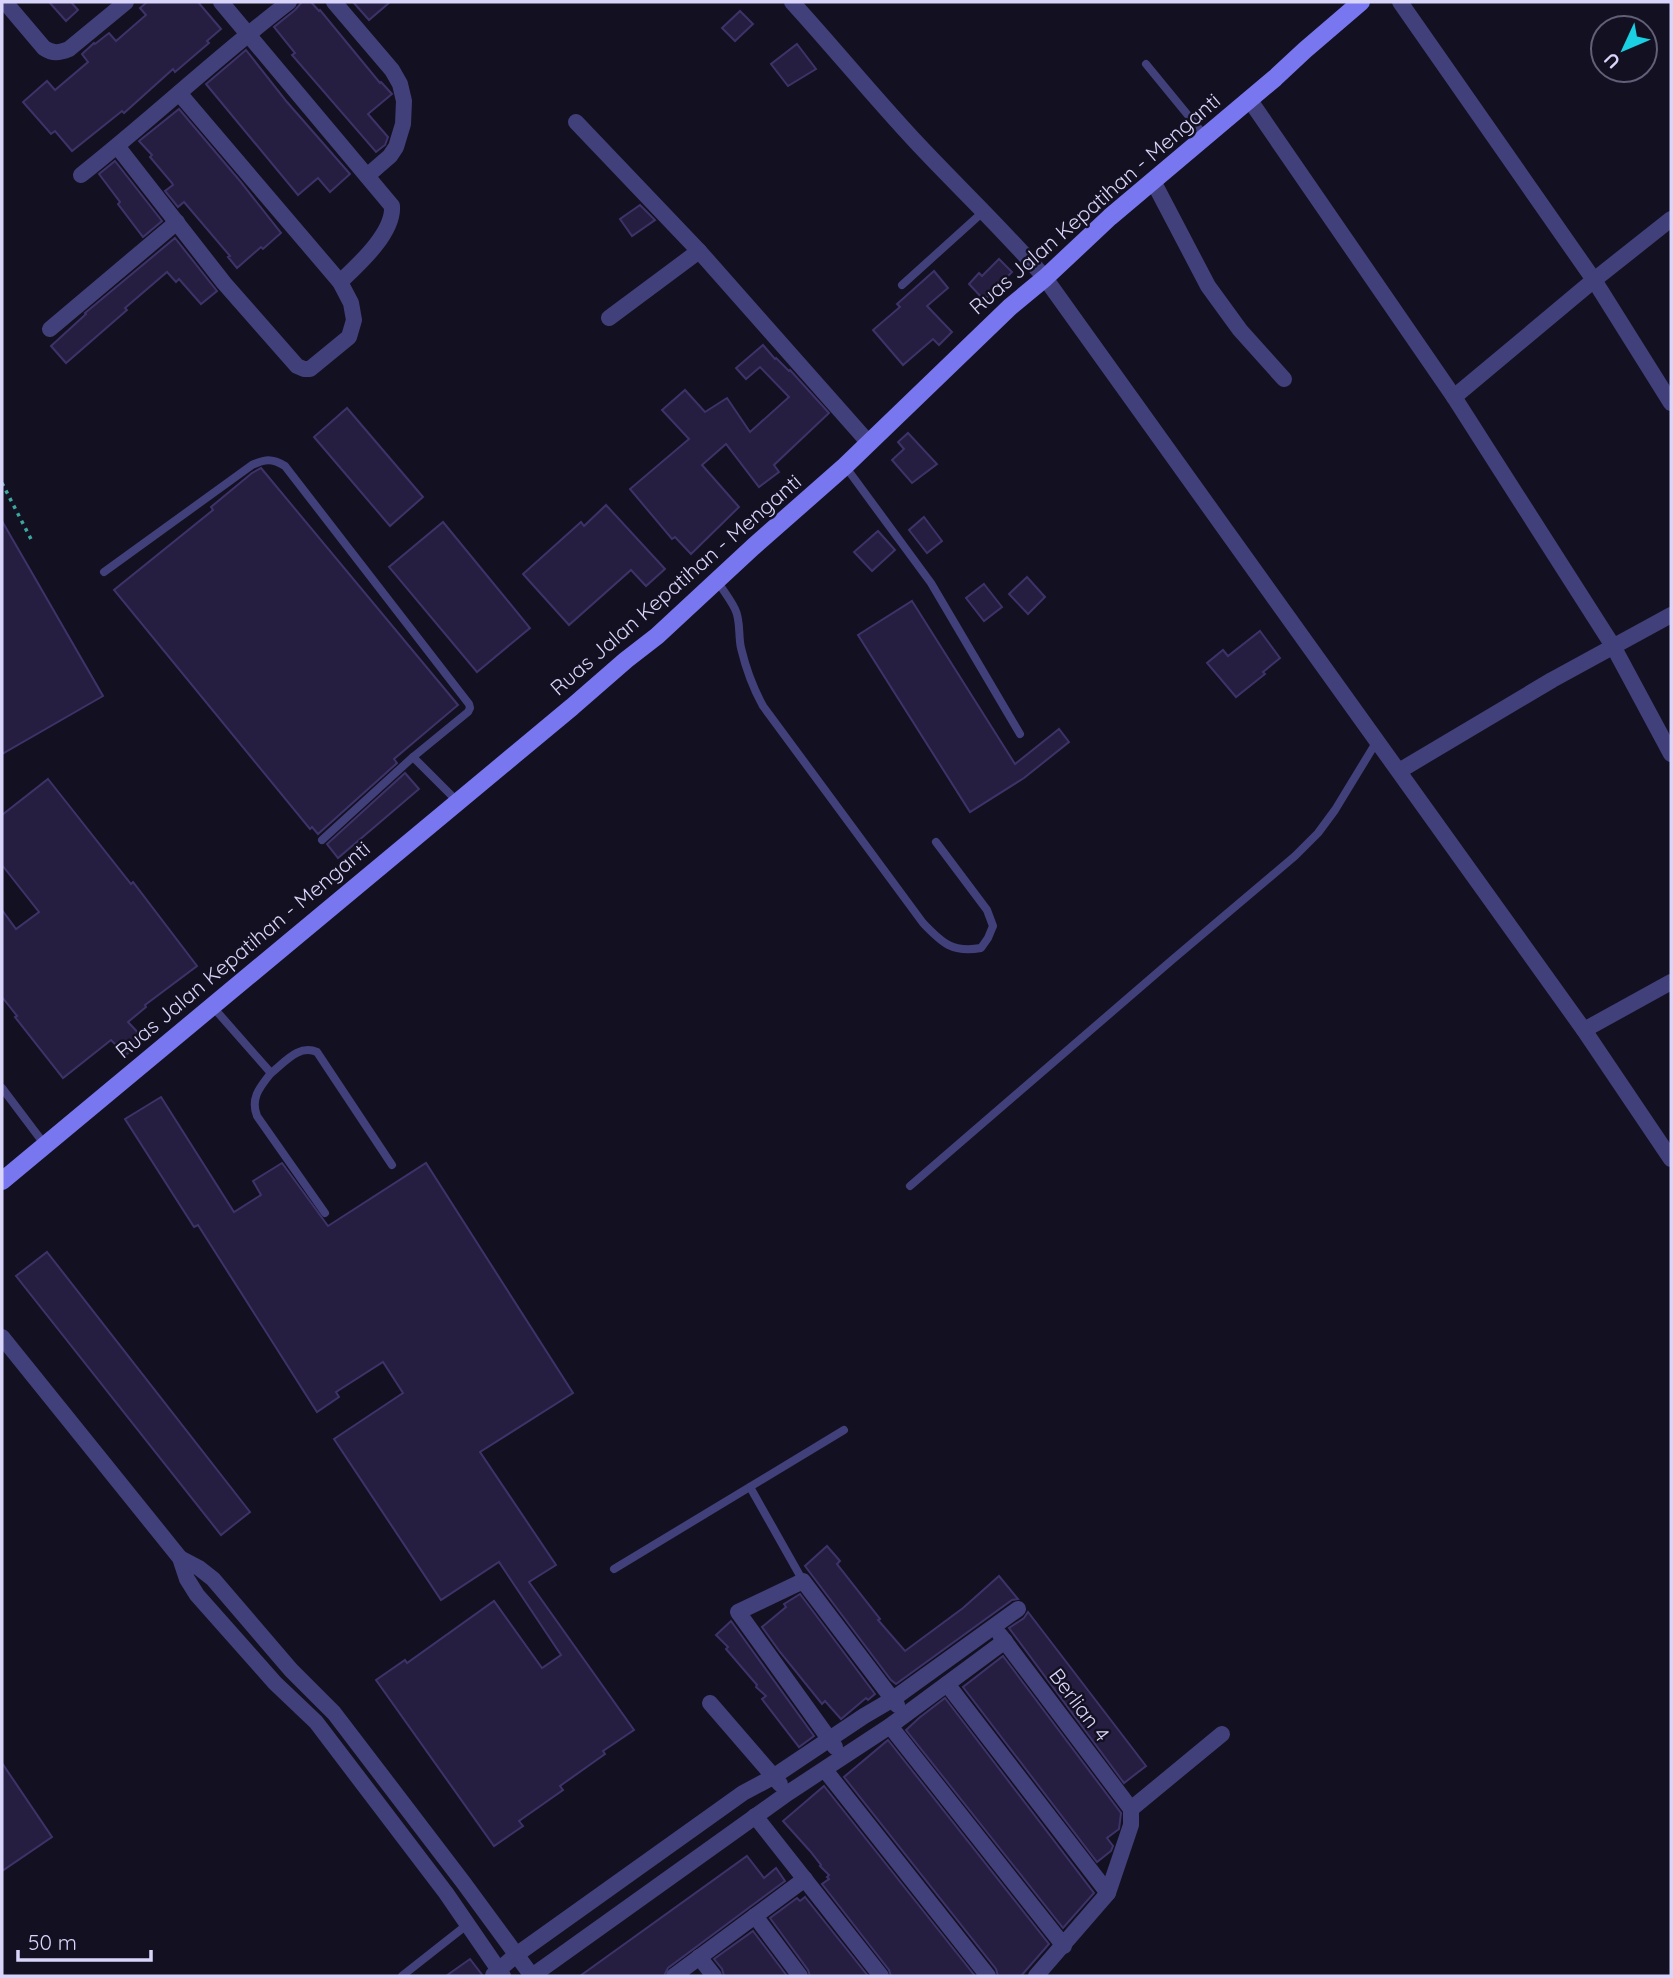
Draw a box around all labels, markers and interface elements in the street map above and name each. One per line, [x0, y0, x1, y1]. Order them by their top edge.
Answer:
north arrow [1589, 14, 1659, 84]
text: U [1598, 48, 1625, 74]
street label: Ruas Jalan Kepatihan - Menganti [963, 87, 1225, 319]
street label: Ruas Jalan Kepatihan - Menganti [544, 468, 806, 700]
street label: Ruas Jalan Kepatihan - Menganti [110, 835, 375, 1063]
street label: Berlian 4 [1044, 1663, 1116, 1746]
scale bar [18, 1918, 150, 1962]
text: 50 m [28, 1929, 77, 1955]

